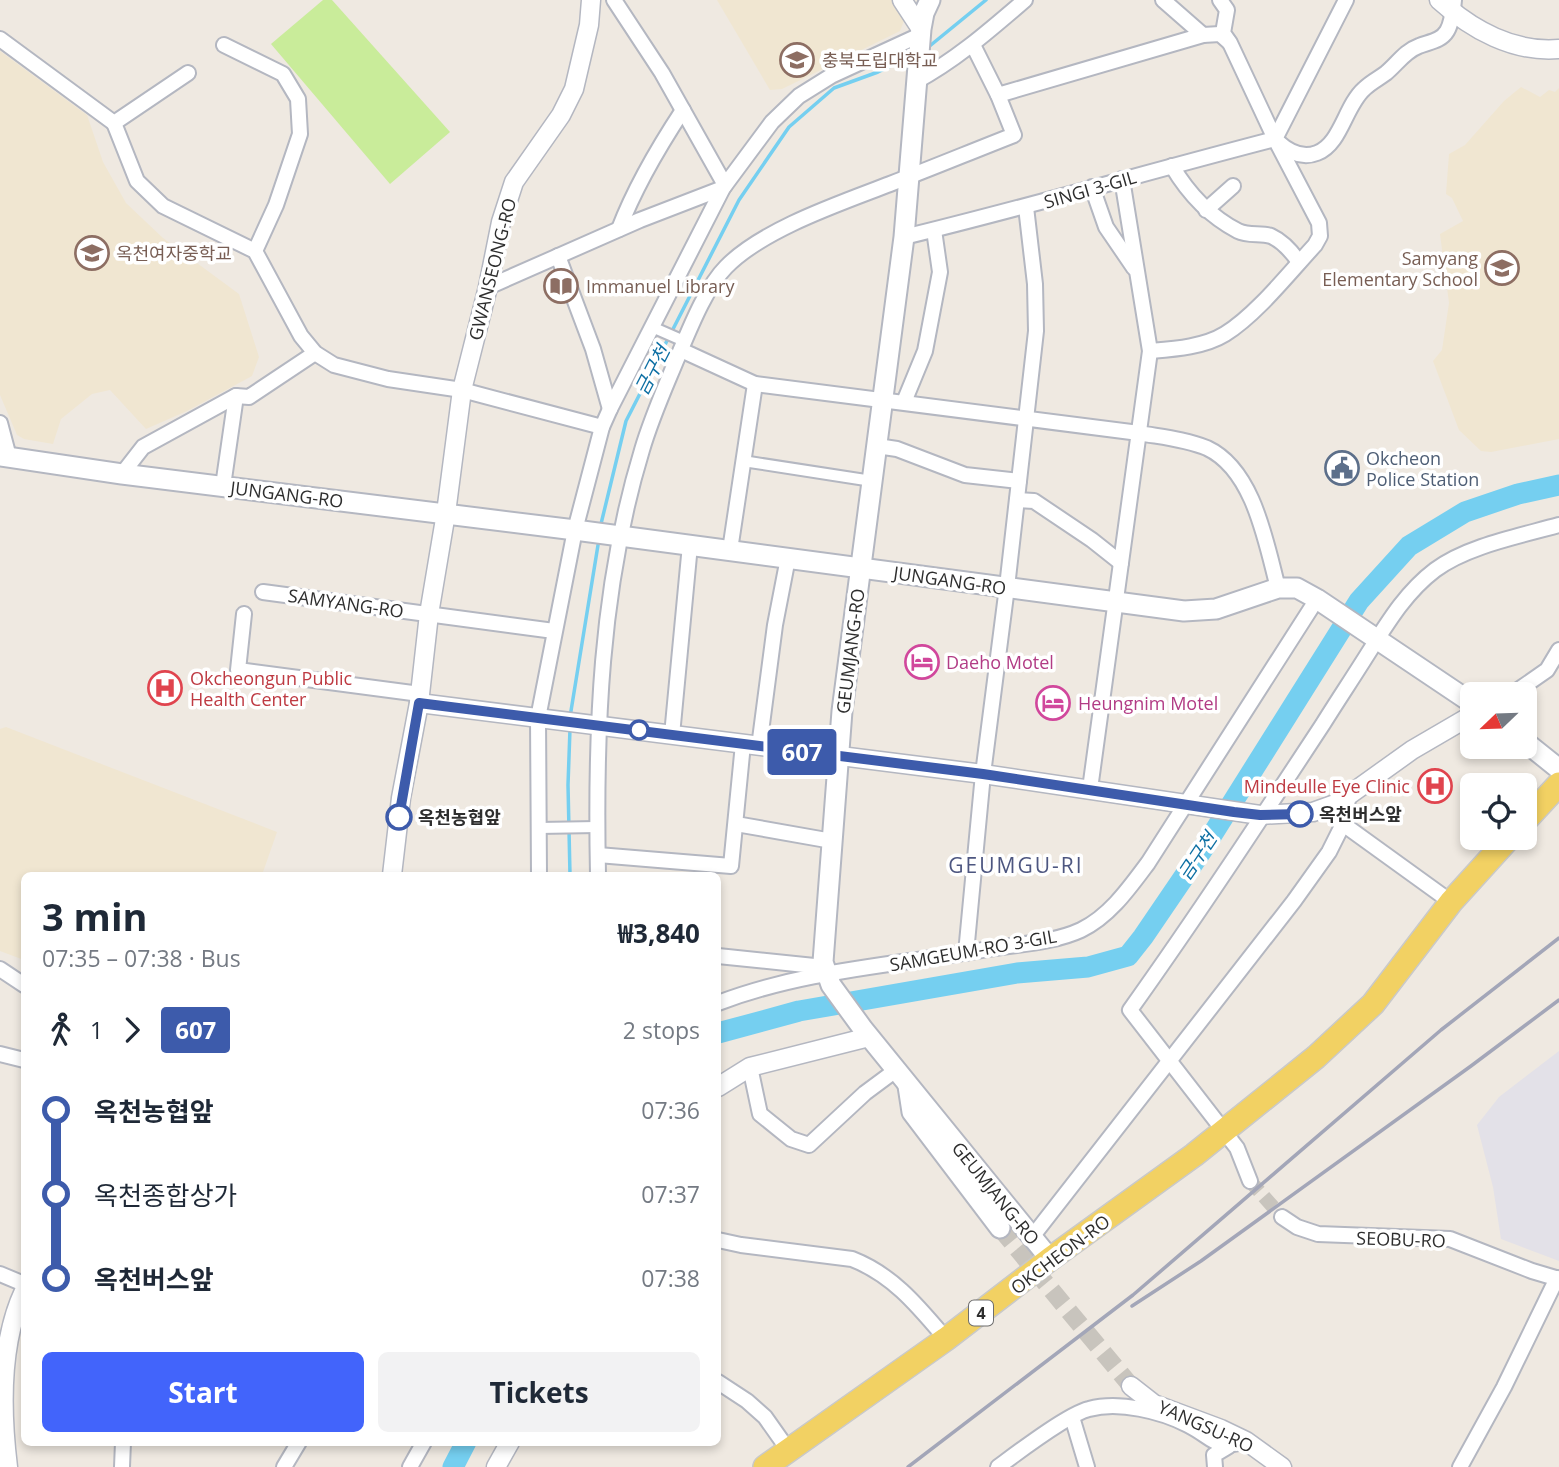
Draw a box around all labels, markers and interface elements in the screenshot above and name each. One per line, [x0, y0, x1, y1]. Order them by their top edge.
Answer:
school or university icon: 충북도립대학교 [778, 41, 816, 79]
place label: 충북도립대학교 [822, 48, 938, 72]
street label: SINGI 3-GIL [1041, 164, 1139, 214]
street label: GWANSEONG-RO [463, 195, 521, 343]
school or university icon: 옥천여자중학교 [73, 234, 111, 272]
place label: 옥천여자중학교 [116, 241, 232, 265]
place label: Samyang Elementary School [1322, 246, 1478, 291]
school or university icon: Samyang Elementary School [1483, 249, 1521, 287]
library icon: Immanuel Library [542, 267, 580, 305]
place label: Immanuel Library [586, 274, 735, 298]
water label: 금구천 [629, 339, 676, 399]
place label: Okcheon Police Station [1366, 446, 1479, 491]
public building icon: Okcheon Police Station [1323, 449, 1361, 487]
street label: JUNGANG-RO [227, 475, 345, 513]
street label: JUNGANG-RO [890, 560, 1008, 600]
street label: SAMYANG-RO [287, 583, 405, 623]
street label: GEUMJANG-RO [830, 587, 870, 715]
hotel icon: Daeho Motel [903, 643, 941, 681]
place label: Daeho Motel [946, 650, 1054, 674]
place label: Okcheongun Public Health Center [190, 666, 353, 711]
hospital icon: Okcheongun Public Health Center [146, 669, 184, 707]
north arrow [1460, 682, 1536, 760]
map controls [1460, 682, 1537, 850]
hotel icon: Heungnim Motel [1034, 684, 1072, 722]
place label: Heungnim Motel [1078, 691, 1218, 715]
unlabelled marker [629, 720, 649, 740]
line badge: 607 [762, 729, 842, 775]
text: 607 [781, 735, 823, 768]
hospital icon: Mindeulle Eye Clinic [1416, 767, 1454, 805]
button: locate [1460, 773, 1537, 850]
place label: Mindeulle Eye Clinic [1244, 774, 1410, 798]
marker: 옥천버스앞 [1287, 801, 1313, 827]
place label: 옥천버스앞 [1319, 802, 1402, 826]
marker: 옥천농협앞 [386, 804, 412, 830]
place label: 옥천농협앞 [418, 805, 501, 829]
water label: 금구천 [1172, 826, 1223, 885]
district label: GEUMGU-RI [948, 851, 1084, 879]
text: 3 min [42, 890, 147, 942]
text: ₩3,840 [618, 915, 700, 951]
street label: SAMGEUM-RO 3-GIL [888, 924, 1058, 976]
text: 07:35 – 07:38 · Bus [42, 942, 241, 974]
icon: walk [42, 1011, 80, 1049]
icon: forward [113, 1011, 151, 1049]
text: 607 [175, 1013, 216, 1046]
text: 1 [90, 1014, 103, 1046]
text: 2 stops [623, 1014, 700, 1046]
text: 옥천농협앞 [94, 1093, 214, 1129]
text: 07:36 [641, 1094, 700, 1126]
street label: GEUMJANG-RO [947, 1136, 1045, 1250]
text: 옥천종합상가 [94, 1177, 238, 1213]
text: 07:37 [641, 1178, 700, 1210]
street label: OKCHEON-RO [1006, 1209, 1114, 1299]
street label: SEOBU-RO [1356, 1225, 1446, 1253]
text: 옥천버스앞 [94, 1261, 214, 1297]
text: 07:38 [641, 1262, 700, 1294]
road number: 4 [969, 1301, 993, 1326]
button: Start [42, 1352, 364, 1432]
button: Tickets [378, 1352, 700, 1432]
street label: YANGSU-RO [1155, 1394, 1257, 1458]

